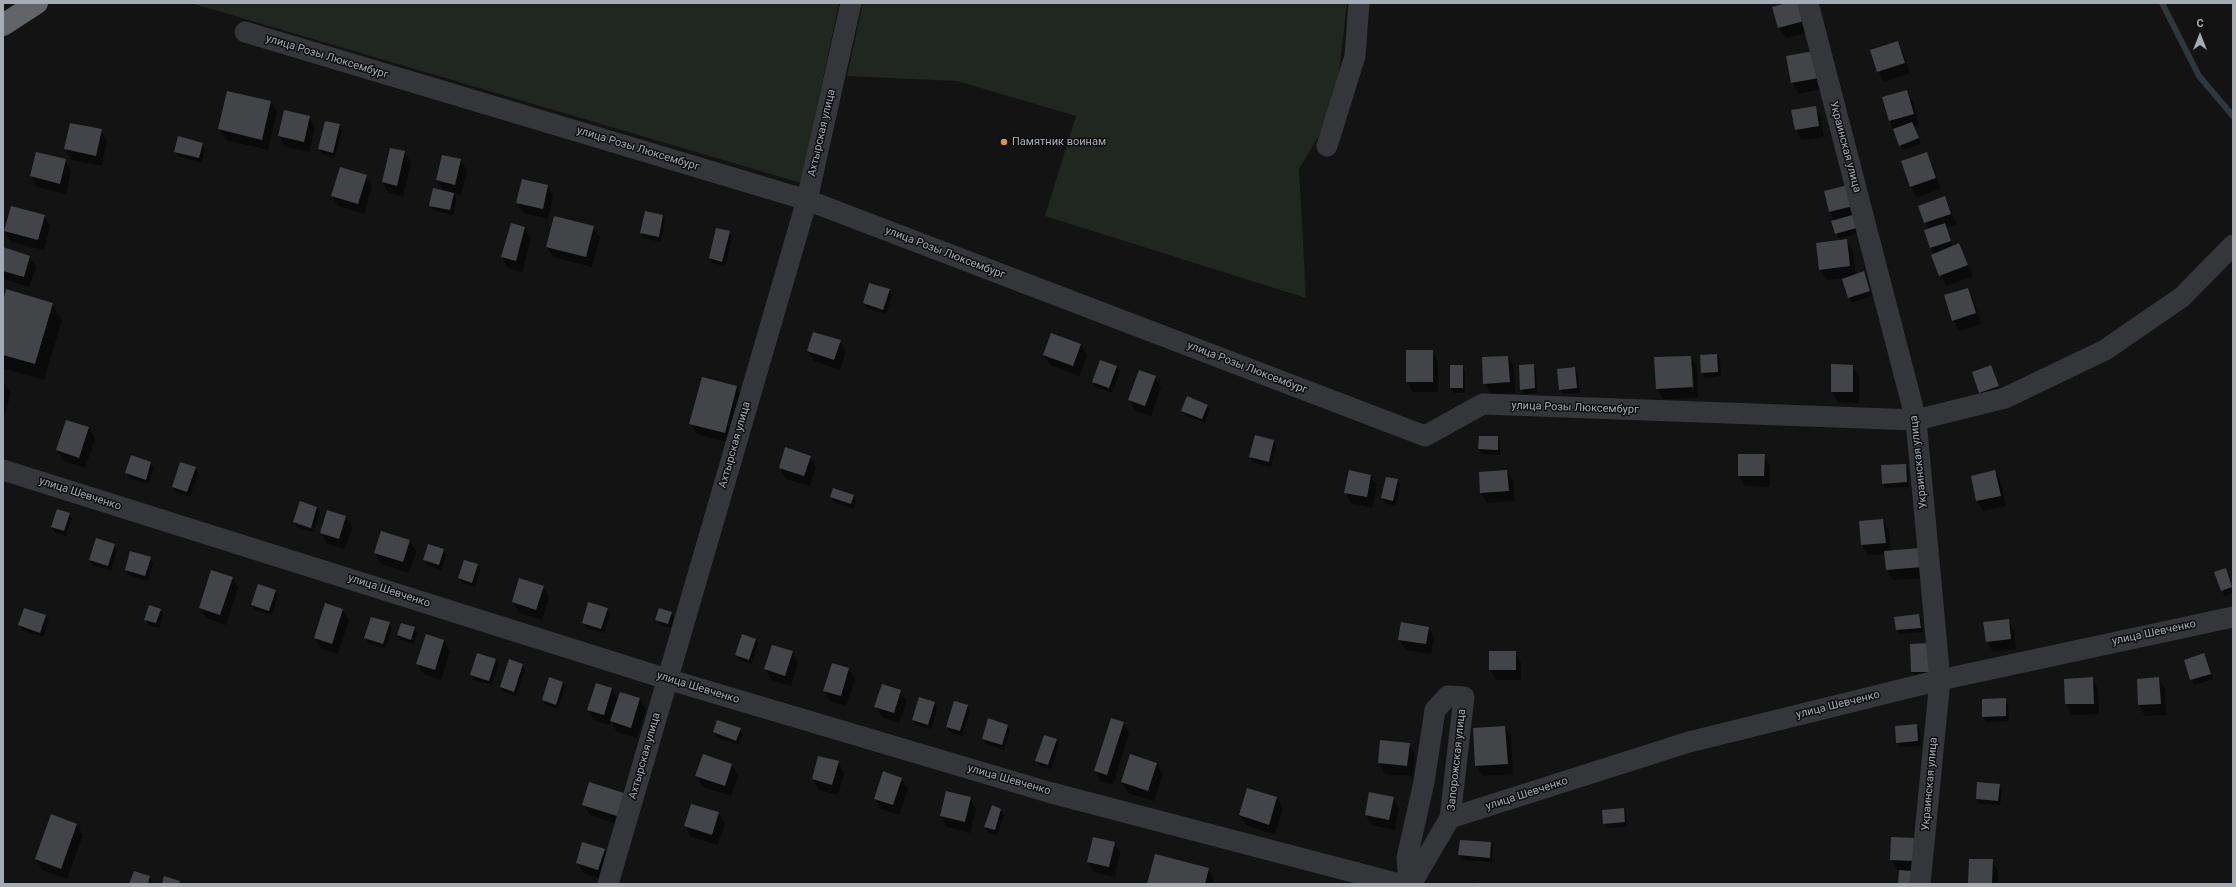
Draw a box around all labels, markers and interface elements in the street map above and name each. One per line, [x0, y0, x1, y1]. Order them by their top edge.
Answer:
north arrow [2180, 16, 2220, 56]
text: С [2196, 17, 2204, 30]
street label: улица Розы Люксембург [264, 32, 390, 82]
street label: Ахтырская улица [806, 88, 838, 178]
street label: Украинская улица [1826, 100, 1864, 194]
street label: улица Розы Люксембург [575, 124, 701, 174]
place label: Памятник воинам [1012, 135, 1106, 149]
marker: Памятник воинам [999, 137, 1009, 147]
street label: улица Розы Люксембург [883, 224, 1007, 282]
street label: улица Розы Люксембург [1185, 339, 1309, 397]
street label: улица Розы Люксембург [1511, 399, 1639, 417]
street label: Ахтырская улица [716, 400, 754, 490]
street label: Украинская улица [1908, 415, 1930, 509]
street label: улица Шевченко [37, 474, 123, 514]
street label: улица Шевченко [346, 571, 432, 611]
street label: улица Шевченко [2111, 618, 2197, 648]
street label: улица Шевченко [655, 669, 741, 707]
street label: улица Шевченко [1795, 688, 1881, 722]
street label: Запорожская улица [1445, 708, 1469, 812]
street label: Ахтырская улица [626, 711, 664, 801]
street label: Украинская улица [1919, 737, 1941, 831]
street label: улица Шевченко [966, 762, 1052, 798]
street label: улица Шевченко [1484, 774, 1570, 814]

